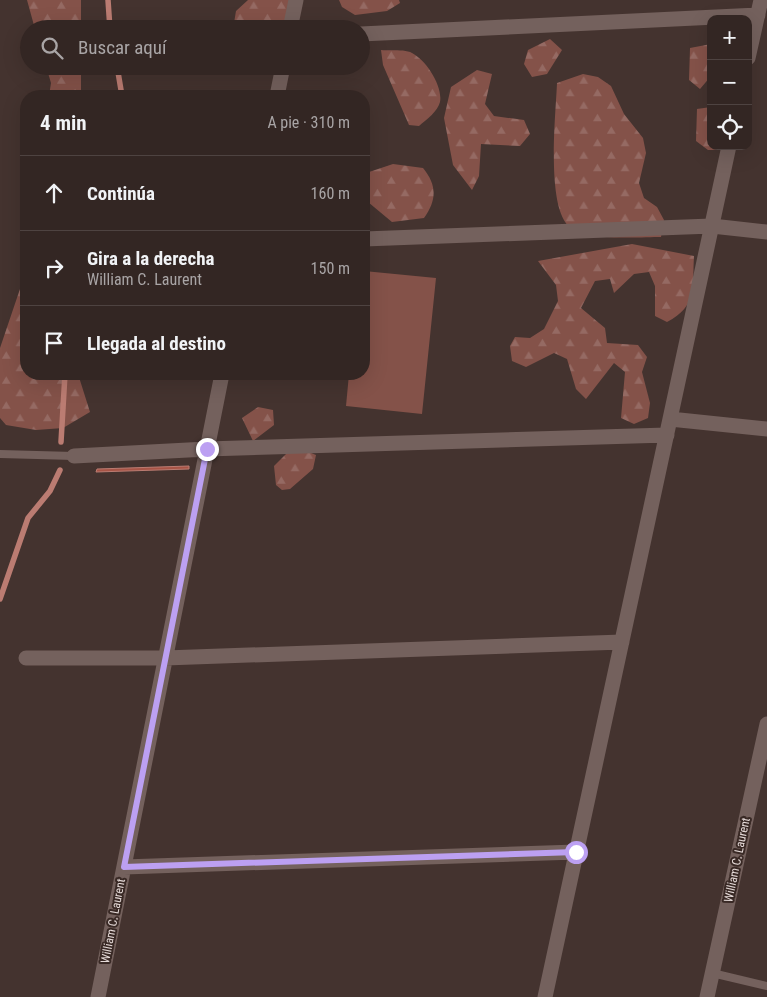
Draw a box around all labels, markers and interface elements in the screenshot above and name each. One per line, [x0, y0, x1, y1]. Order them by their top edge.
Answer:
map controls [707, 15, 752, 150]
button: + [707, 15, 752, 60]
search box [20, 20, 370, 75]
icon: search [38, 34, 66, 62]
text: Buscar aquí [78, 36, 167, 59]
button: − [707, 60, 752, 105]
button: locate [707, 105, 752, 150]
text: 4 min [40, 111, 87, 135]
text: A pie · 310 m [267, 113, 350, 132]
icon: ahead [40, 179, 68, 207]
text: Continúa [87, 182, 155, 205]
text: 160 m [311, 184, 350, 203]
text: Gira a la derecha [87, 247, 214, 270]
icon: right [40, 254, 68, 282]
text: 150 m [311, 259, 350, 278]
text: William C. Laurent [87, 270, 202, 289]
icon: arrive [40, 329, 68, 357]
text: Llegada al destino [87, 332, 226, 355]
route end [196, 438, 219, 461]
street label: William C. Laurent [721, 816, 753, 904]
route start [565, 841, 588, 864]
street label: William C. Laurent [98, 877, 128, 965]

